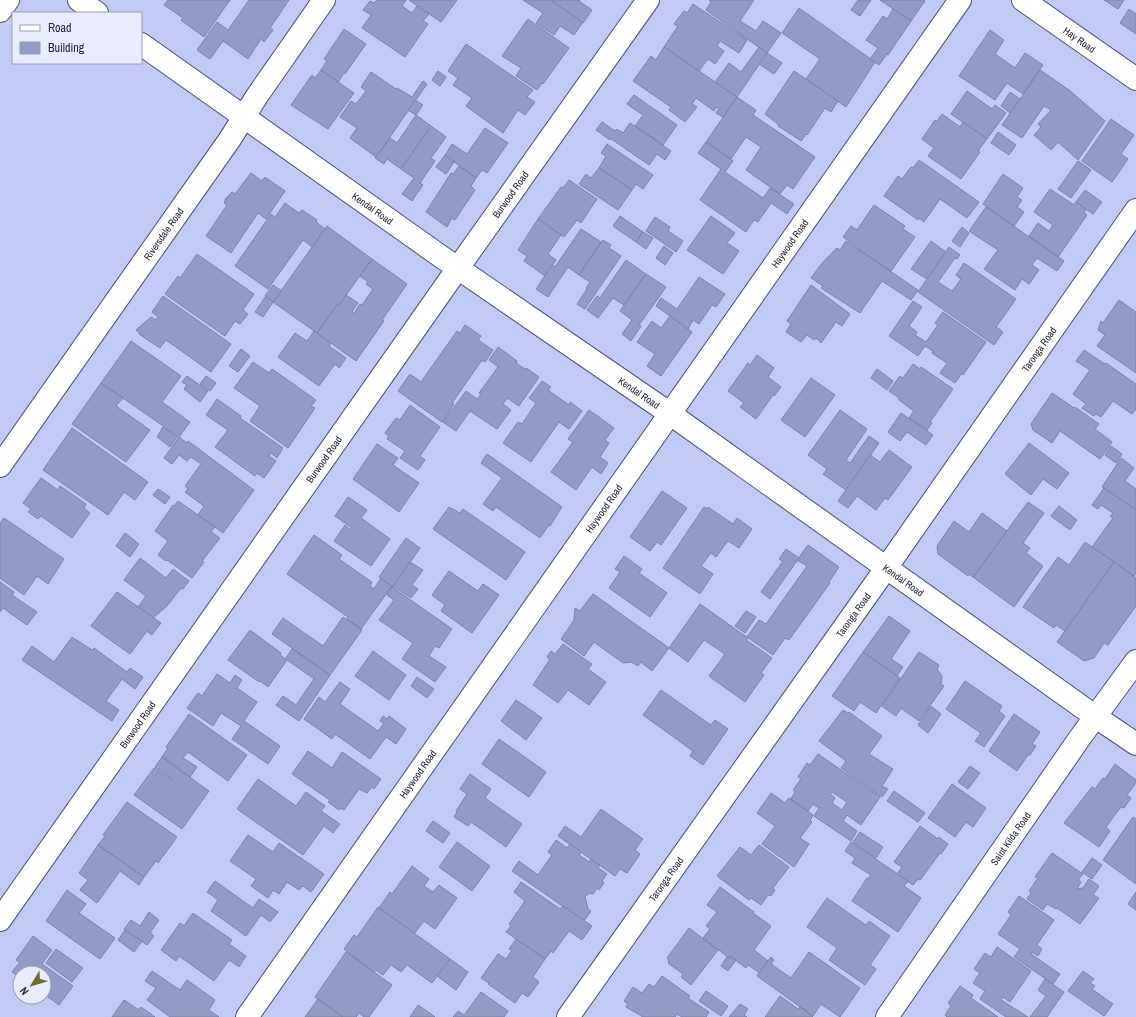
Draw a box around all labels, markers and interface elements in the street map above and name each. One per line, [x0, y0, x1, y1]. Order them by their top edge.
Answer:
legend [12, 12, 142, 64]
text: Road [48, 20, 72, 36]
street label: Hay Road [1061, 24, 1098, 55]
text: Building [48, 40, 85, 56]
street label: Burwood Road [489, 169, 531, 220]
street label: Kendal Road [350, 189, 396, 227]
street label: Riversdale Road [140, 205, 186, 262]
street label: Haywood Road [768, 217, 811, 270]
street label: Taronga Road [1019, 324, 1059, 374]
street label: Kendal Road [616, 374, 662, 411]
street label: Burwood Road [303, 433, 345, 485]
street label: Haywood Road [582, 482, 625, 535]
street label: Kendal Road [880, 561, 927, 599]
street label: Taronga Road [833, 590, 873, 640]
street label: Burwood Road [116, 698, 158, 750]
street label: Haywood Road [396, 747, 439, 801]
street label: Saint Kilda Road [987, 809, 1033, 868]
street label: Taronga Road [645, 854, 686, 904]
north arrow [12, 965, 52, 1005]
text: N [17, 984, 32, 998]

